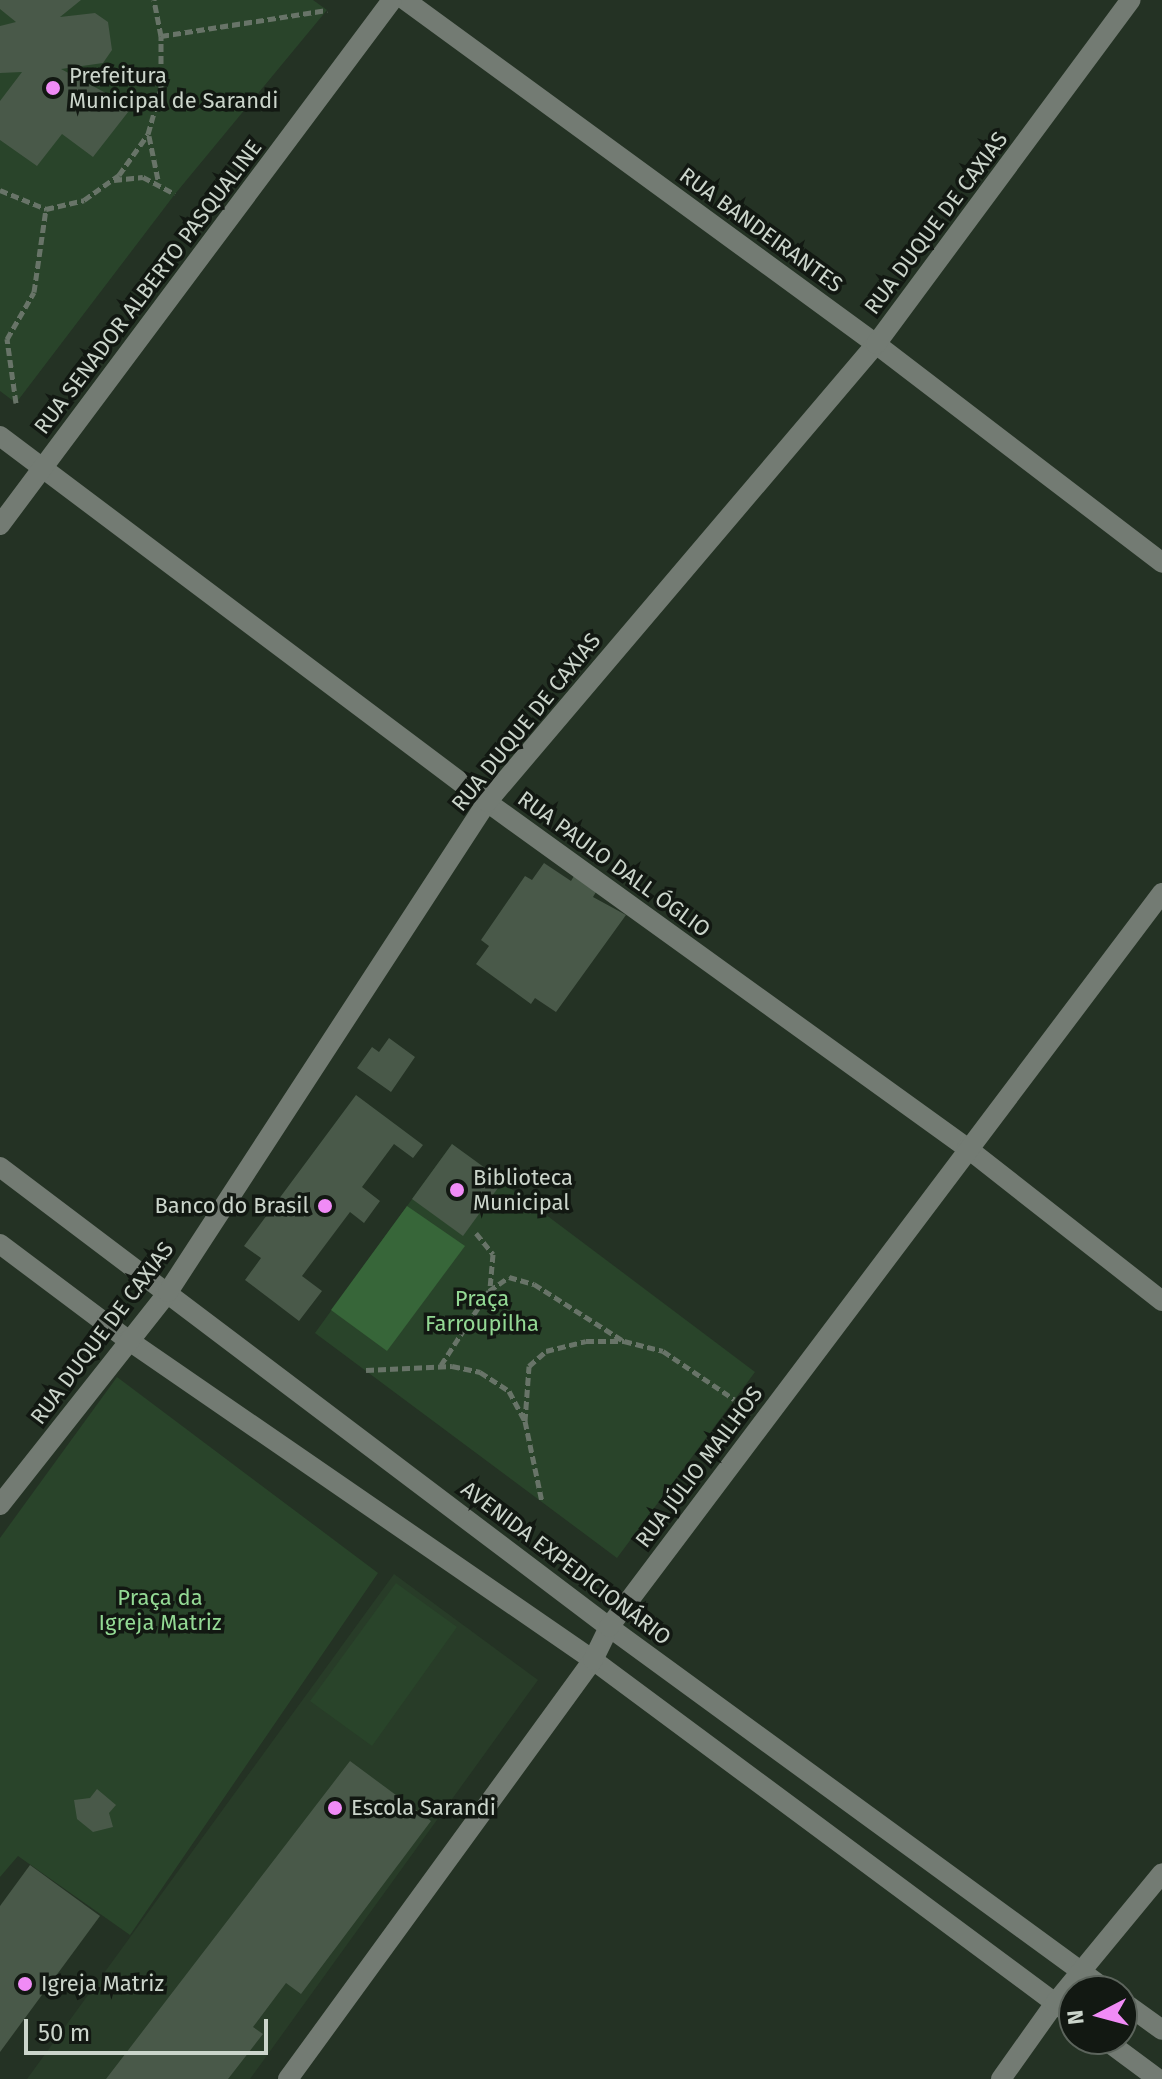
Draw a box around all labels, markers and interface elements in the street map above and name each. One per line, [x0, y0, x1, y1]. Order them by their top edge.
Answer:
place label: Prefeitura Municipal de Sarandi [69, 62, 278, 114]
marker: Prefeitura Municipal de Sarandi [44, 79, 62, 97]
street label: RUA DUQUE DE CAXIAS [859, 127, 1013, 319]
street label: RUA SENADOR ALBERTO PASQUALINE [29, 135, 267, 439]
street label: RUA BANDEIRANTES [674, 162, 848, 298]
street label: RUA DUQUE DE CAXIAS [446, 628, 606, 816]
street label: RUA PAULO DALL ÓGLIO [513, 785, 715, 943]
place label: Biblioteca Municipal [473, 1164, 573, 1216]
marker: Biblioteca Municipal [448, 1181, 466, 1199]
place label: Banco do Brasil [154, 1193, 309, 1219]
marker: Banco do Brasil [316, 1197, 334, 1215]
street label: RUA DUQUE DE CAXIAS [25, 1237, 179, 1429]
park label: Praça Farroupilha [425, 1285, 539, 1336]
street label: RUA JÚLIO MAILHOS [630, 1381, 768, 1553]
street label: AVENIDA EXPEDICIONÁRIO [456, 1476, 676, 1650]
park label: Praça da Igreja Matriz [98, 1584, 222, 1636]
place label: Escola Sarandi [351, 1795, 496, 1821]
marker: Escola Sarandi [326, 1799, 344, 1817]
place label: Igreja Matriz [41, 1971, 164, 1997]
marker: Igreja Matriz [16, 1975, 34, 1993]
north arrow [1058, 1975, 1138, 2055]
scale bar [28, 2003, 272, 2053]
text: N [1061, 2009, 1090, 2026]
text: 50 m [38, 2019, 90, 2047]

